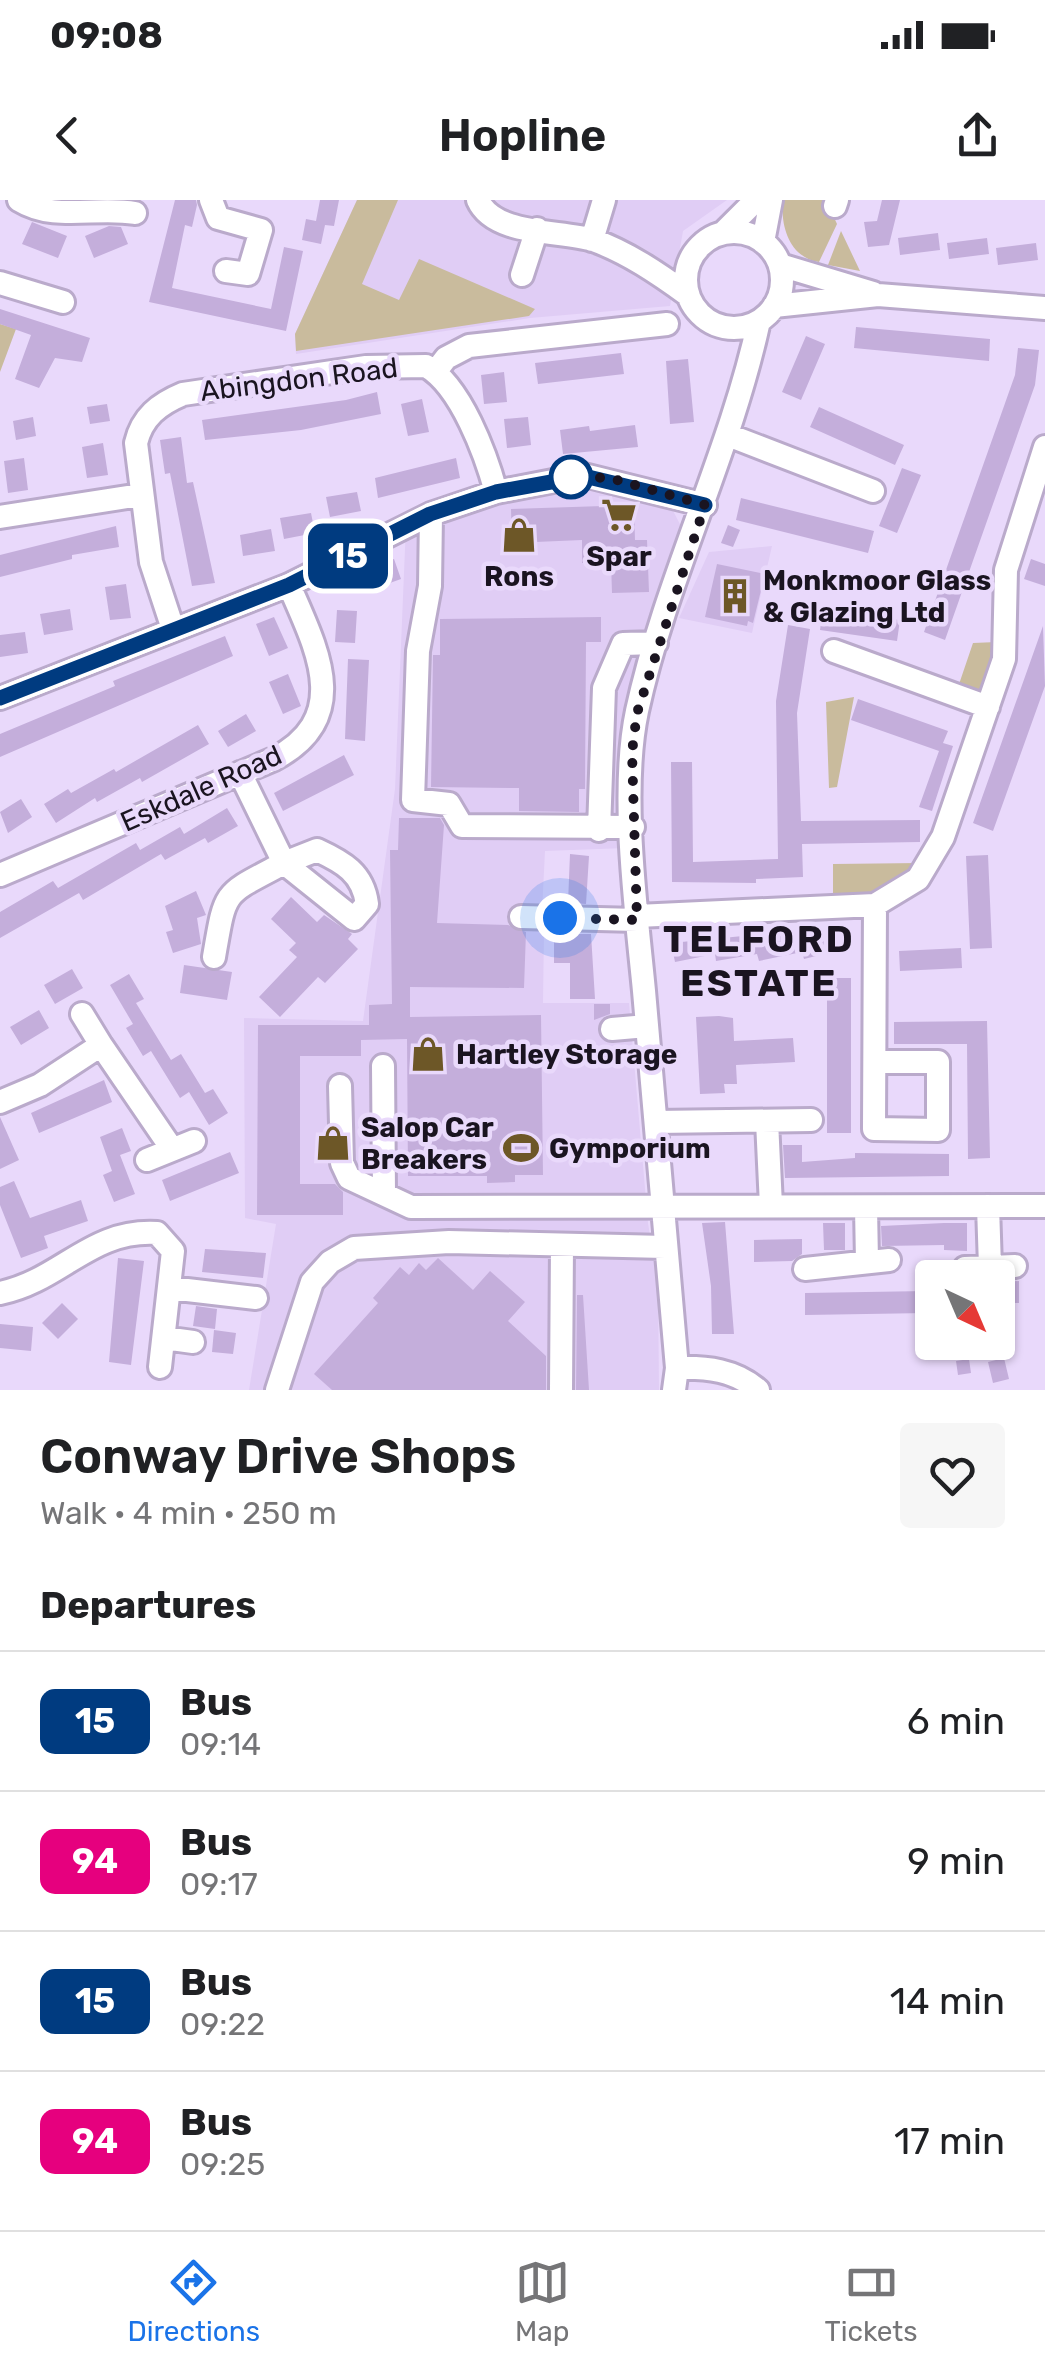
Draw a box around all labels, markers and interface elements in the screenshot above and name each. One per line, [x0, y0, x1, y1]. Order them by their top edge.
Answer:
text: 09:08 [50, 12, 163, 58]
icon: back [40, 108, 95, 163]
icon: share [950, 108, 1005, 163]
text: Hopline [439, 109, 606, 162]
street label: Abingdon Road [198, 351, 400, 408]
unlabelled marker [550, 456, 592, 498]
supermarket icon: Spar [600, 496, 638, 534]
shop icon: Rons [500, 516, 538, 554]
line badge: 15 [303, 524, 393, 588]
text: 15 [328, 535, 368, 577]
place label: Spar [586, 540, 652, 573]
place label: Rons [484, 560, 554, 593]
place label: Monkmoor Glass & Glazing Ltd [763, 564, 991, 629]
building icon: Monkmoor Glass & Glazing Ltd [716, 577, 754, 615]
street label: Eskdale Road [116, 738, 287, 839]
your location [535, 893, 585, 943]
district label: TELFORD ESTATE [663, 916, 855, 1006]
shop icon: Hartley Storage [409, 1035, 447, 1073]
place label: Hartley Storage [456, 1038, 677, 1071]
place label: Salop Car Breakers [361, 1111, 494, 1176]
shop icon: Salop Car Breakers [314, 1124, 352, 1162]
sports icon: Gymporium [502, 1129, 540, 1167]
place label: Gymporium [549, 1132, 711, 1165]
north arrow [915, 1260, 1015, 1360]
map controls [915, 1260, 1015, 1360]
button: heart [900, 1423, 1005, 1528]
text: Conway Drive Shops [40, 1428, 516, 1485]
text: Walk · 4 min · 250 m [40, 1494, 337, 1532]
text: Departures [40, 1582, 256, 1628]
text: Bus [180, 1679, 252, 1725]
text: 6 min [907, 1698, 1005, 1744]
text: 15 [75, 1700, 115, 1742]
text: 09:14 [180, 1725, 261, 1763]
text: Bus [180, 1819, 252, 1865]
text: 9 min [907, 1838, 1005, 1884]
text: 94 [72, 1840, 118, 1882]
text: 09:17 [180, 1865, 258, 1903]
text: Bus [180, 1959, 252, 2005]
text: 14 min [890, 1978, 1005, 2024]
text: 15 [75, 1980, 115, 2022]
text: 09:22 [180, 2005, 265, 2043]
text: Bus [180, 2099, 252, 2145]
text: 17 min [894, 2118, 1005, 2164]
text: 94 [72, 2120, 118, 2162]
text: 09:25 [180, 2145, 265, 2183]
tab: Directions [127, 2255, 260, 2348]
tab: Map [515, 2255, 570, 2348]
tab: Tickets [825, 2255, 918, 2348]

